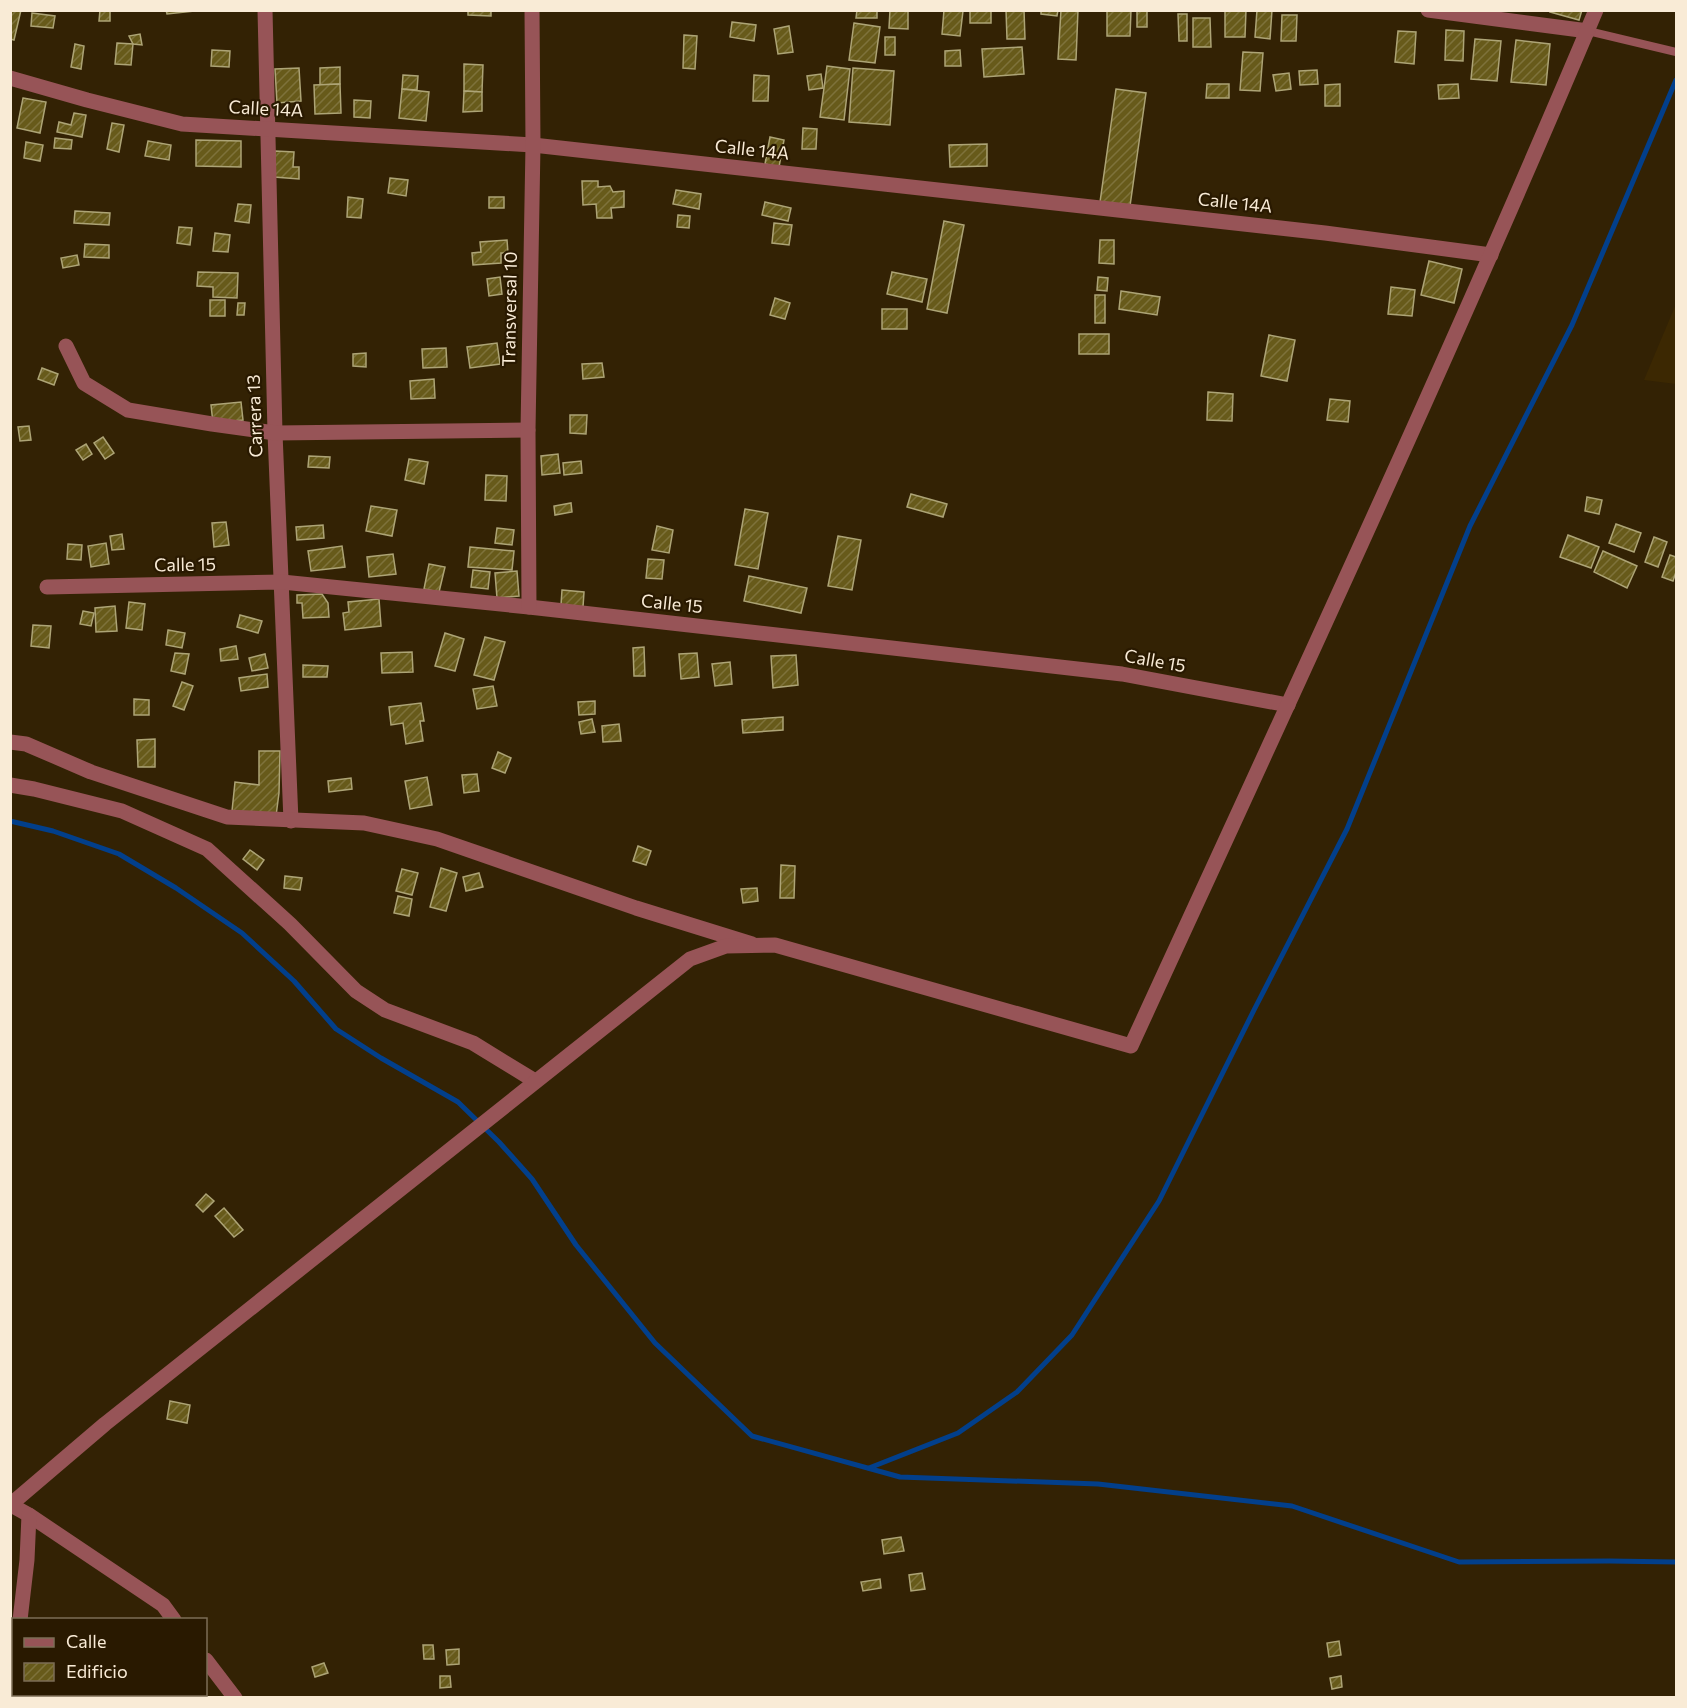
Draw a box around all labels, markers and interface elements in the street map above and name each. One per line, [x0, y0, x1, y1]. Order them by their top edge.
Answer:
street label: Calle 14A [228, 95, 304, 121]
street label: Calle 14A [714, 134, 790, 164]
street label: Calle 14A [1197, 187, 1273, 217]
street label: Transversal 10 [497, 251, 521, 367]
street label: Carrera 13 [242, 374, 266, 458]
street label: Calle 15 [154, 552, 216, 576]
street label: Calle 15 [640, 589, 704, 617]
street label: Calle 15 [1123, 644, 1188, 676]
legend [12, 1618, 207, 1696]
text: Calle [66, 1630, 106, 1652]
text: Edificio [66, 1660, 128, 1682]

